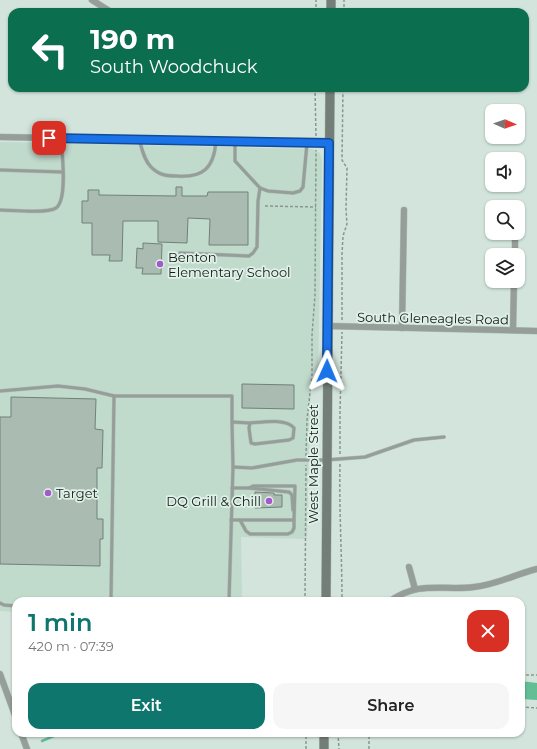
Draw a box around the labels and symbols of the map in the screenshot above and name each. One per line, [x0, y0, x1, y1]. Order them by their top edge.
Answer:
north arrow [485, 104, 525, 144]
pin [32, 121, 66, 155]
place label: Benton Elementary School [168, 249, 291, 280]
marker: Benton Elementary School [155, 259, 165, 269]
street label: South Gleneagles Road [357, 309, 509, 327]
position arrow [306, 350, 348, 392]
street label: West Maple Street [305, 404, 321, 524]
place label: Target [56, 485, 98, 501]
marker: Target [43, 488, 53, 498]
place label: DQ Grill & Chill [166, 493, 261, 509]
marker: DQ Grill & Chill [264, 496, 274, 506]

